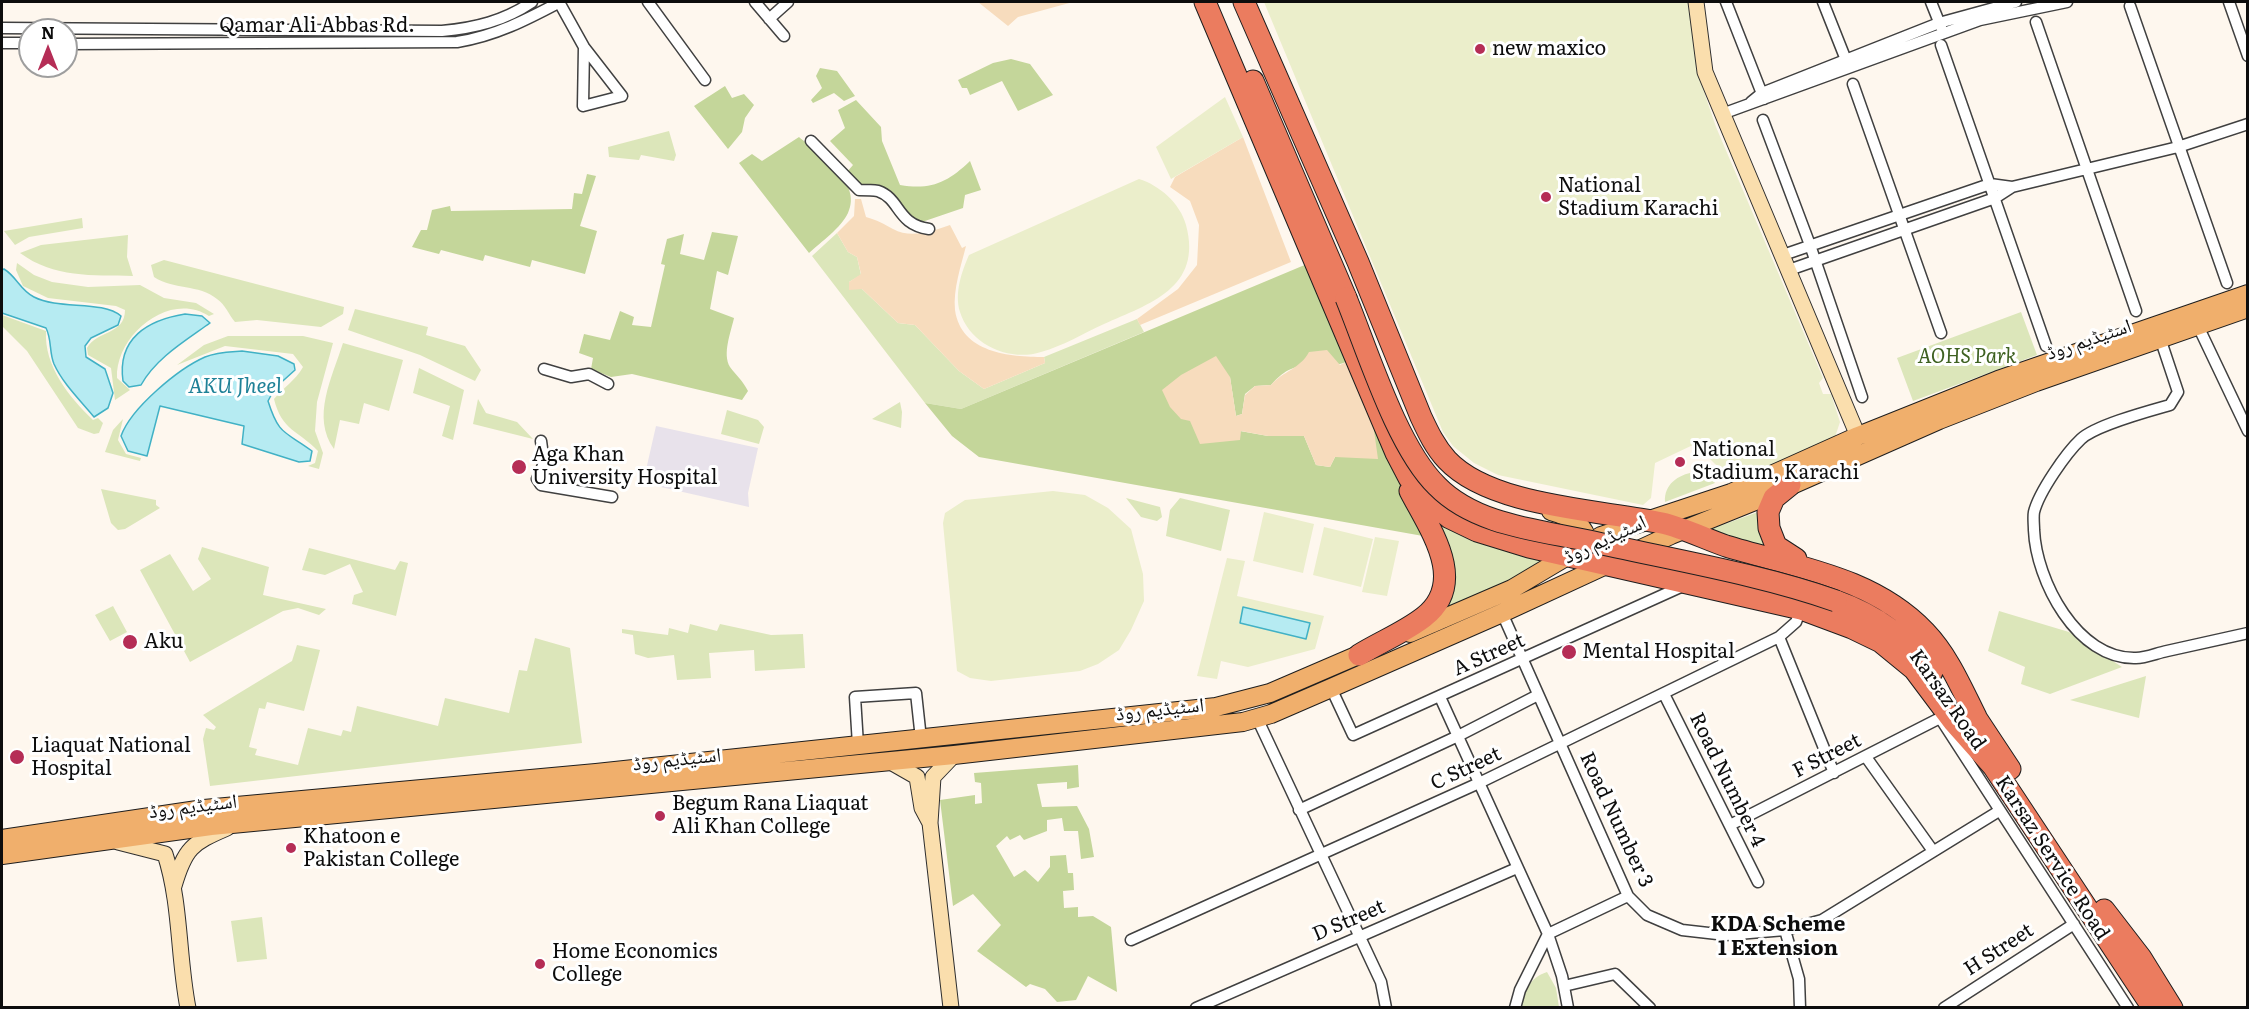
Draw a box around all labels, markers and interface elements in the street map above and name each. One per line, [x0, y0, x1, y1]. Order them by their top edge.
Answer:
street label: Qamar Ali Abbas Rd. [219, 14, 415, 38]
north arrow [18, 18, 78, 78]
text: N [41, 20, 55, 44]
place label: new maxico [1492, 37, 1606, 61]
marker: new maxico [1473, 42, 1487, 56]
place label: National Stadium Karachi [1558, 174, 1718, 221]
marker: National Stadium Karachi [1539, 190, 1553, 204]
street label: اسٹیڈیم روڈ [2043, 314, 2135, 366]
park label: AOHS Park [1917, 345, 2017, 369]
water label: AKU Jheel [188, 374, 282, 400]
place label: National Stadium, Karachi [1692, 438, 1859, 485]
place label: Aga Khan University Hospital [532, 443, 718, 490]
marker: National Stadium, Karachi [1673, 455, 1687, 469]
marker: Aga Khan University Hospital [510, 458, 528, 476]
street label: اسٹیڈیم روڈ [1560, 510, 1650, 570]
street label: A Street [1449, 629, 1529, 681]
place label: Aku [144, 630, 183, 654]
marker: Aku [121, 633, 139, 651]
place label: Mental Hospital [1582, 640, 1735, 664]
marker: Mental Hospital [1560, 643, 1578, 661]
street label: Karsaz Road [1904, 645, 1990, 755]
street label: اسٹیڈیم روڈ [1115, 693, 1205, 727]
street label: Road Number 4 [1684, 709, 1770, 851]
street label: F Street [1789, 729, 1865, 783]
place label: Liaquat National Hospital [31, 734, 191, 781]
street label: C Street [1427, 742, 1505, 796]
street label: اسٹیڈیم روڈ [632, 743, 722, 777]
marker: Liaquat National Hospital [8, 748, 26, 766]
street label: Road Number 3 [1574, 749, 1658, 891]
street label: Karsaz Service Road [1990, 771, 2114, 945]
street label: اسٹیڈیم روڈ [148, 790, 238, 824]
place label: Begum Rana Liaquat Ali Khan College [672, 792, 868, 839]
marker: Begum Rana Liaquat Ali Khan College [653, 809, 667, 823]
place label: Khatoon e Pakistan College [303, 825, 459, 872]
marker: Khatoon e Pakistan College [284, 841, 298, 855]
street label: D Street [1309, 895, 1389, 947]
district label: KDA Scheme 1 Extension [1711, 912, 1845, 962]
street label: H Street [1960, 919, 2038, 981]
place label: Home Economics College [552, 940, 718, 987]
marker: Home Economics College [533, 957, 547, 971]

